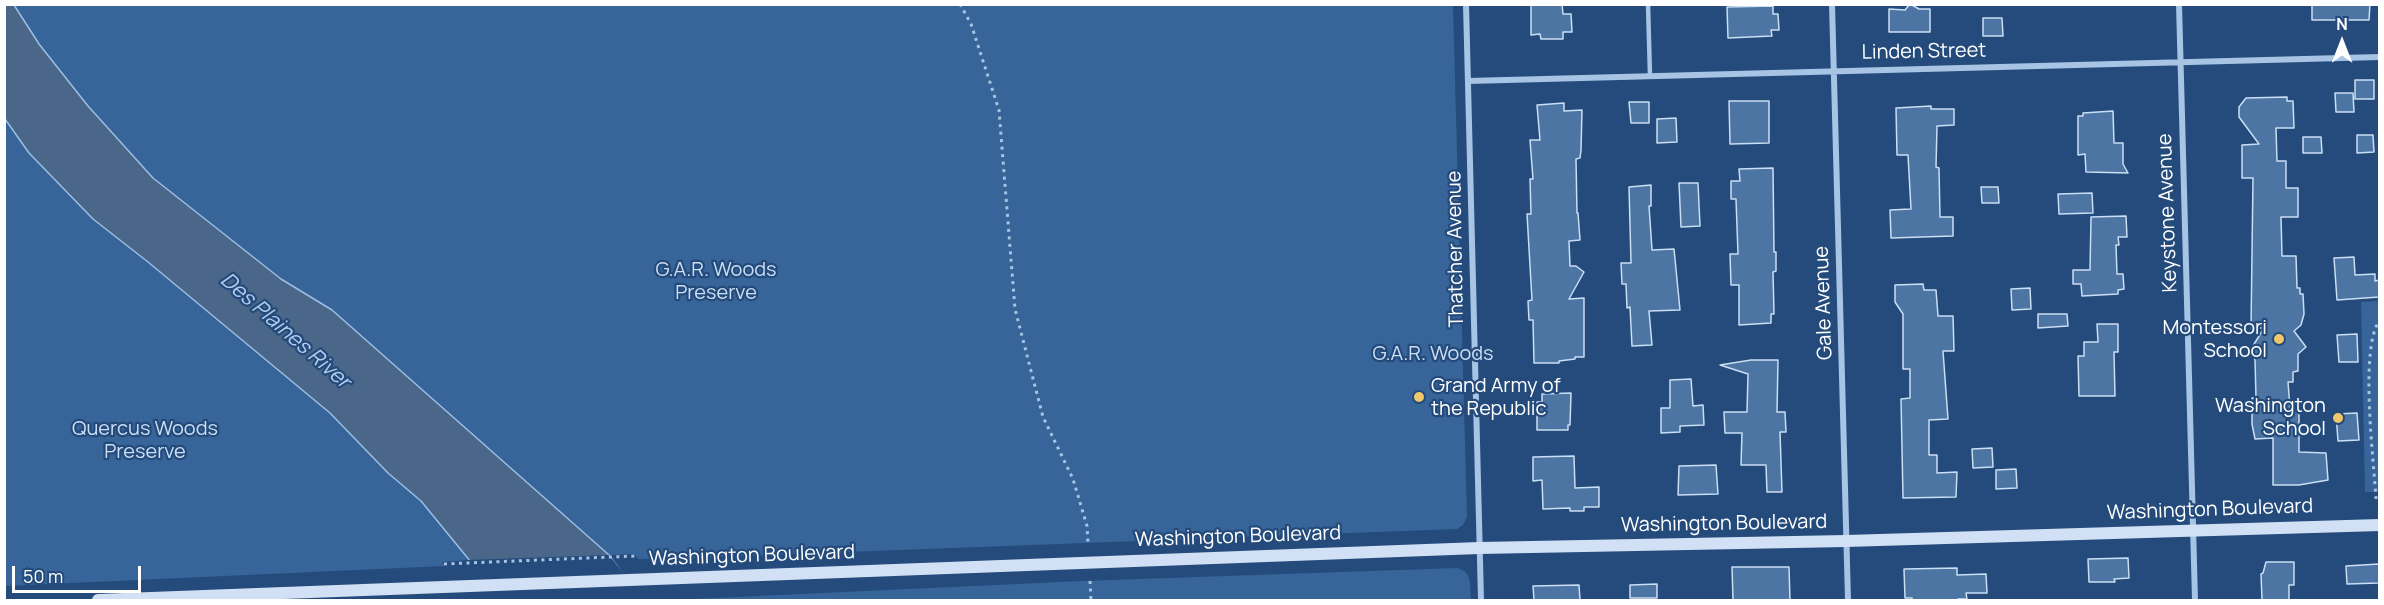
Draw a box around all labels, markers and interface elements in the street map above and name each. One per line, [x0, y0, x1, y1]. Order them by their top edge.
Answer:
north arrow [2312, 12, 2372, 72]
text: N [2336, 13, 2348, 35]
street label: Linden Street [1862, 39, 1986, 65]
street label: Keystone Avenue [2153, 133, 2183, 293]
street label: Thatcher Avenue [1443, 170, 1469, 328]
street label: Gale Avenue [1810, 246, 1838, 360]
park label: G.A.R. Woods Preserve [655, 258, 777, 305]
water label: Des Plaines River [215, 268, 355, 394]
place label: Montessori School [2162, 316, 2267, 363]
marker: Montessori School [2272, 332, 2286, 346]
park label: G.A.R. Woods [1372, 342, 1494, 366]
place label: Grand Army of the Republic [1431, 374, 1561, 421]
marker: Grand Army of the Republic [1412, 390, 1426, 404]
place label: Washington School [2215, 394, 2326, 441]
marker: Washington School [2331, 411, 2345, 425]
park label: Quercus Woods Preserve [72, 417, 218, 464]
street label: Washington Boulevard [2106, 494, 2314, 526]
street label: Washington Boulevard [1621, 510, 1827, 538]
street label: Washington Boulevard [1134, 521, 1342, 553]
street label: Washington Boulevard [648, 540, 856, 572]
scale bar [15, 554, 144, 592]
text: 50 m [23, 564, 63, 588]

